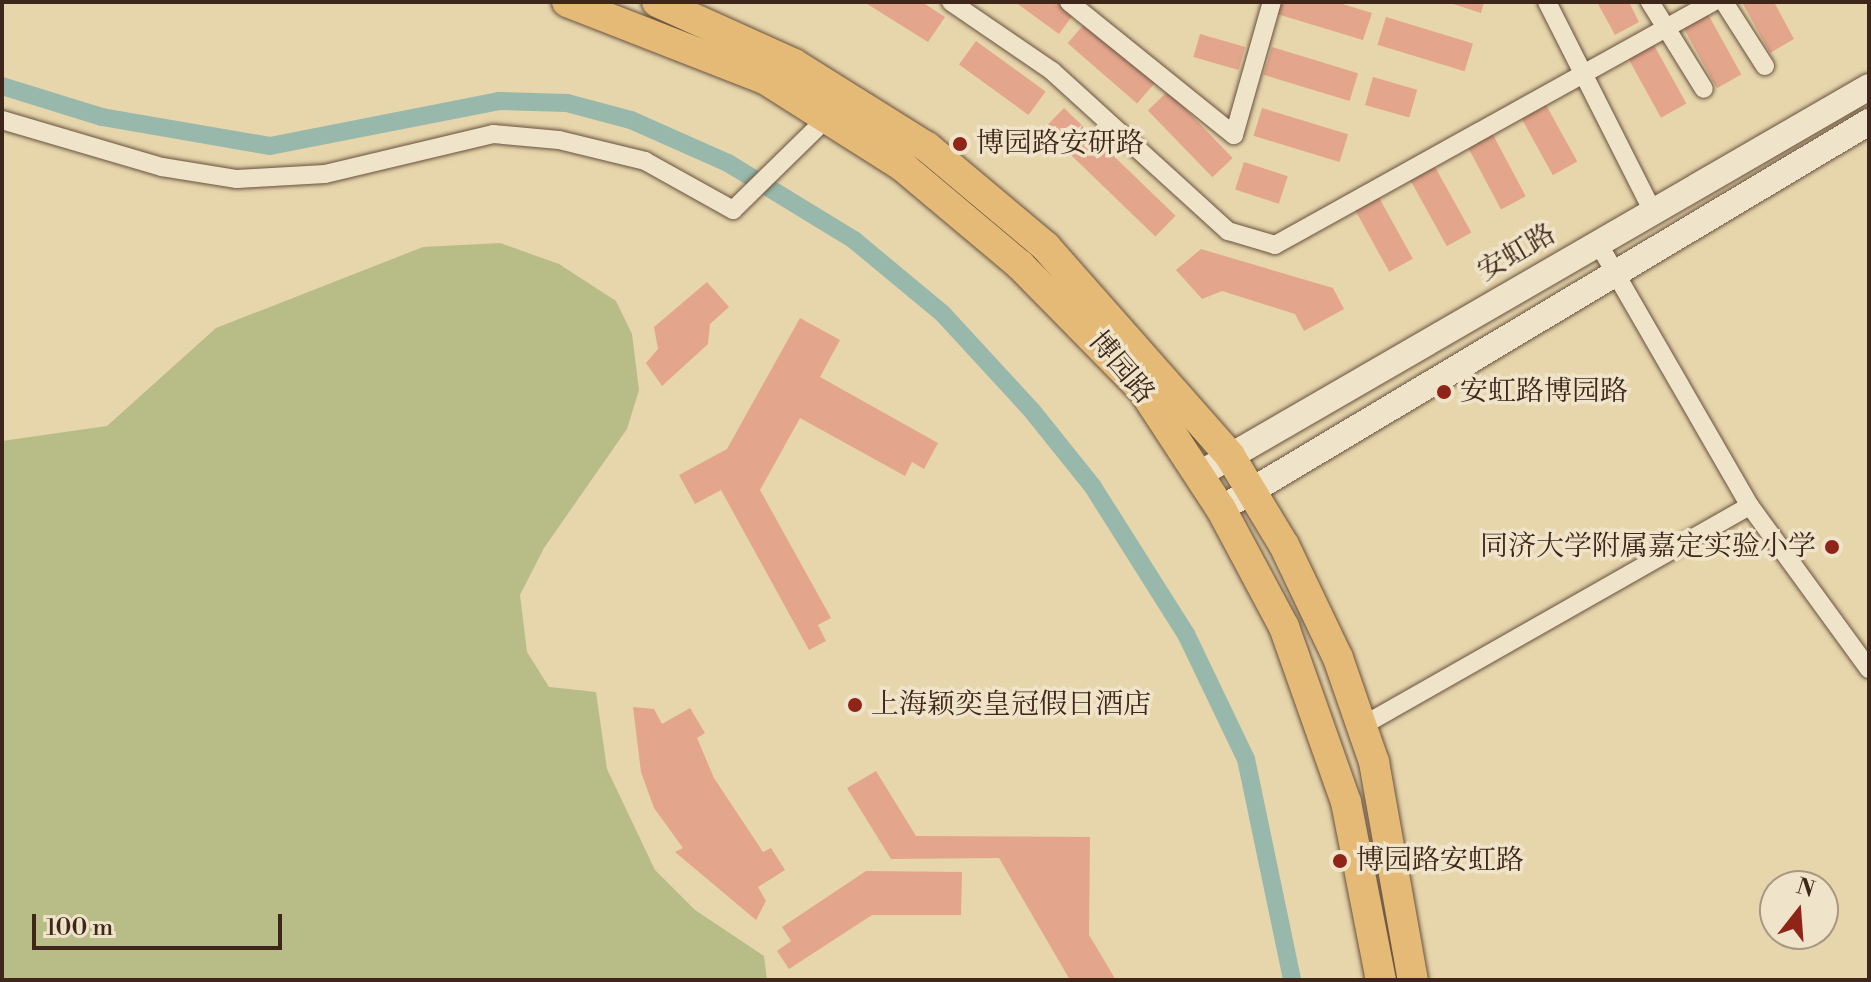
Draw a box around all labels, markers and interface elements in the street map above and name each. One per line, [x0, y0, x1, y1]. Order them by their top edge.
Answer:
place label: 博园路安研路 [976, 127, 1144, 161]
marker: 博园路安研路 [951, 135, 969, 153]
street label: 安虹路 [1472, 217, 1562, 289]
street label: 博园路 [1081, 325, 1161, 411]
place label: 安虹路博园路 [1460, 375, 1628, 409]
marker: 安虹路博园路 [1435, 383, 1453, 401]
place label: 同济大学附属嘉定实验小学 [1480, 530, 1816, 564]
marker: 同济大学附属嘉定实验小学 [1823, 538, 1841, 556]
place label: 上海颖奕皇冠假日酒店 [871, 688, 1151, 722]
marker: 上海颖奕皇冠假日酒店 [846, 696, 864, 714]
place label: 博园路安虹路 [1356, 844, 1524, 878]
marker: 博园路安虹路 [1331, 852, 1349, 870]
north arrow [1759, 870, 1839, 950]
text: N [1793, 873, 1818, 904]
scale bar [36, 898, 286, 948]
text: 100 m [46, 913, 113, 943]

